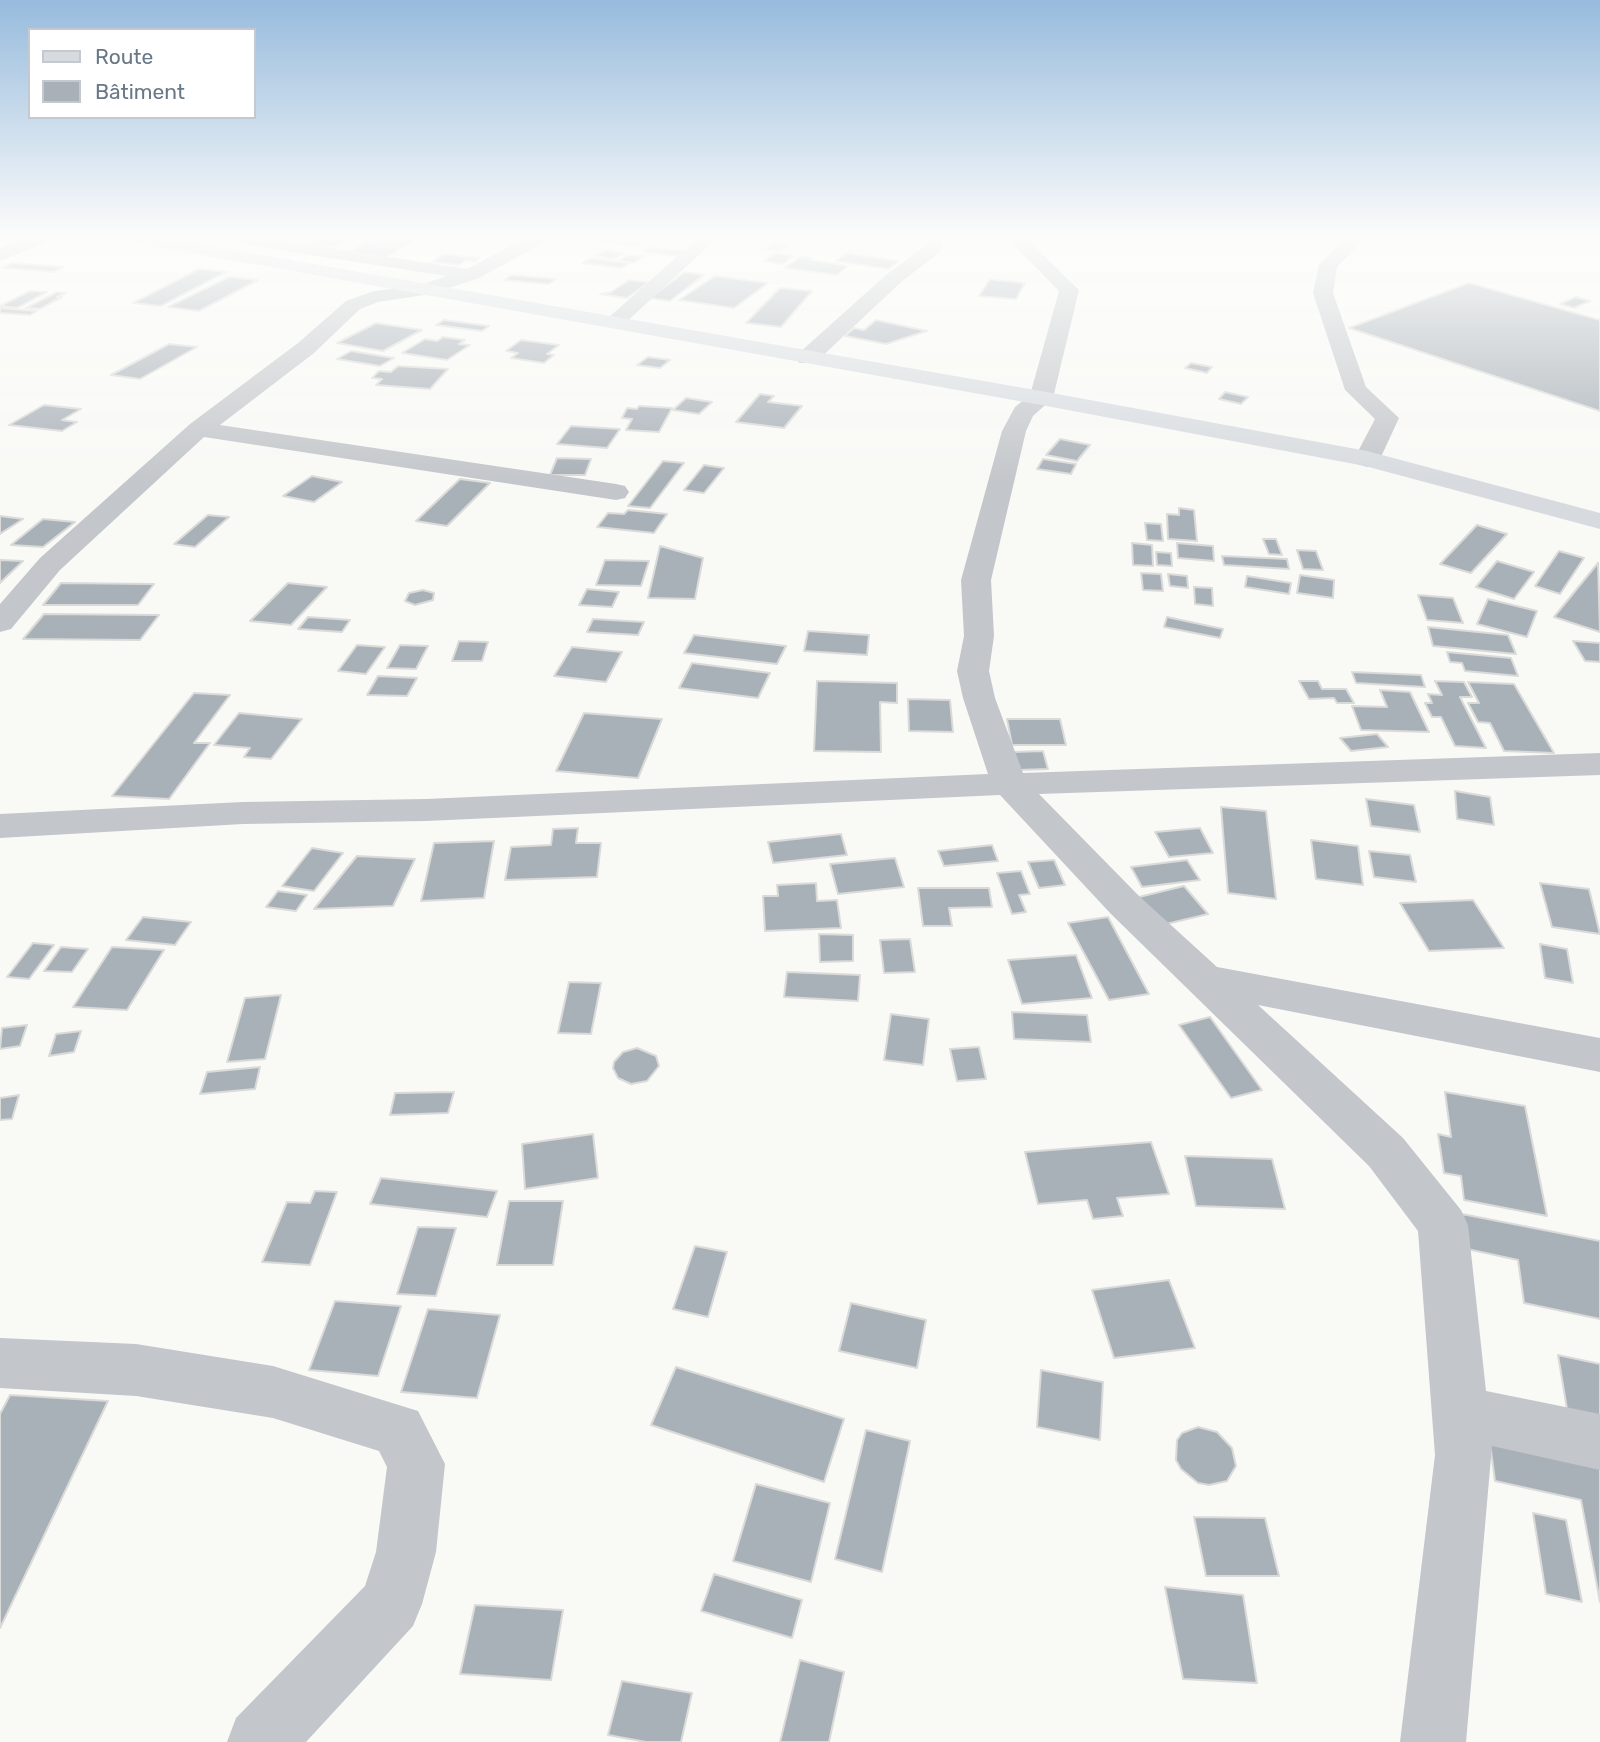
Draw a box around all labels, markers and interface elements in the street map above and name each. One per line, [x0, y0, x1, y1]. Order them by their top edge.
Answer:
legend [28, 28, 256, 119]
text: Route [95, 44, 153, 69]
text: Bâtiment [95, 79, 185, 104]

